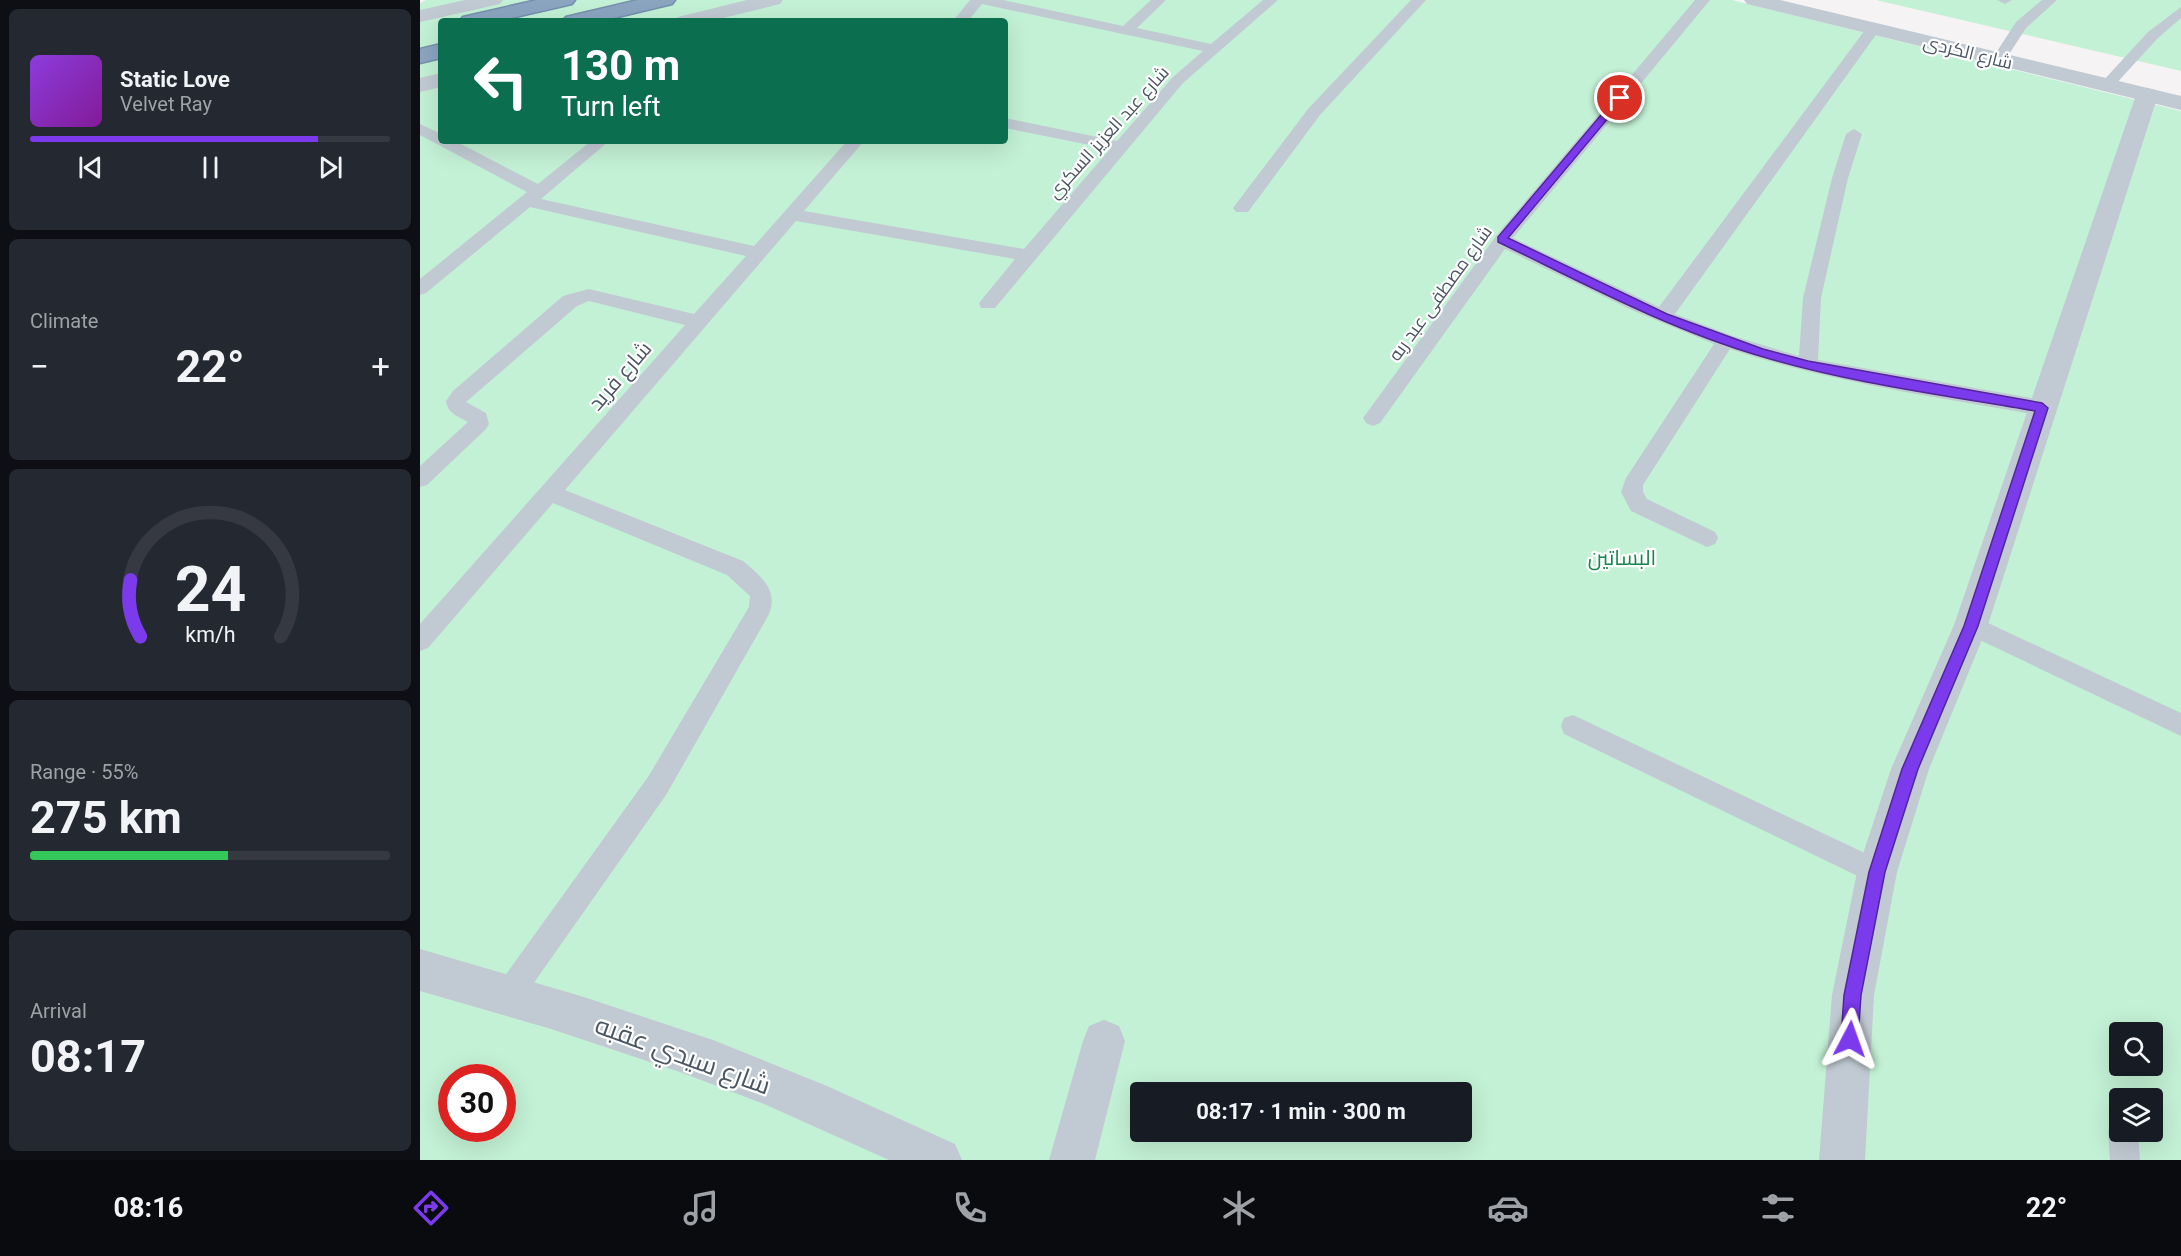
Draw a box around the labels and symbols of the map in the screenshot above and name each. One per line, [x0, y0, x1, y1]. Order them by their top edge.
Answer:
street label: شارع الكردى [1921, 31, 2015, 75]
street label: شارع عبد العزيز السكري [1043, 62, 1176, 205]
pin [1594, 72, 1645, 123]
street label: شارع مصطفى عبد ربه [1384, 221, 1498, 366]
street label: شارع فريد [584, 337, 658, 417]
park label: البساتين [1588, 546, 1656, 571]
position arrow [1818, 1007, 1882, 1071]
street label: شارع سيدي عقبه [590, 1009, 775, 1105]
speed limit sign: 30 [438, 1064, 516, 1142]

